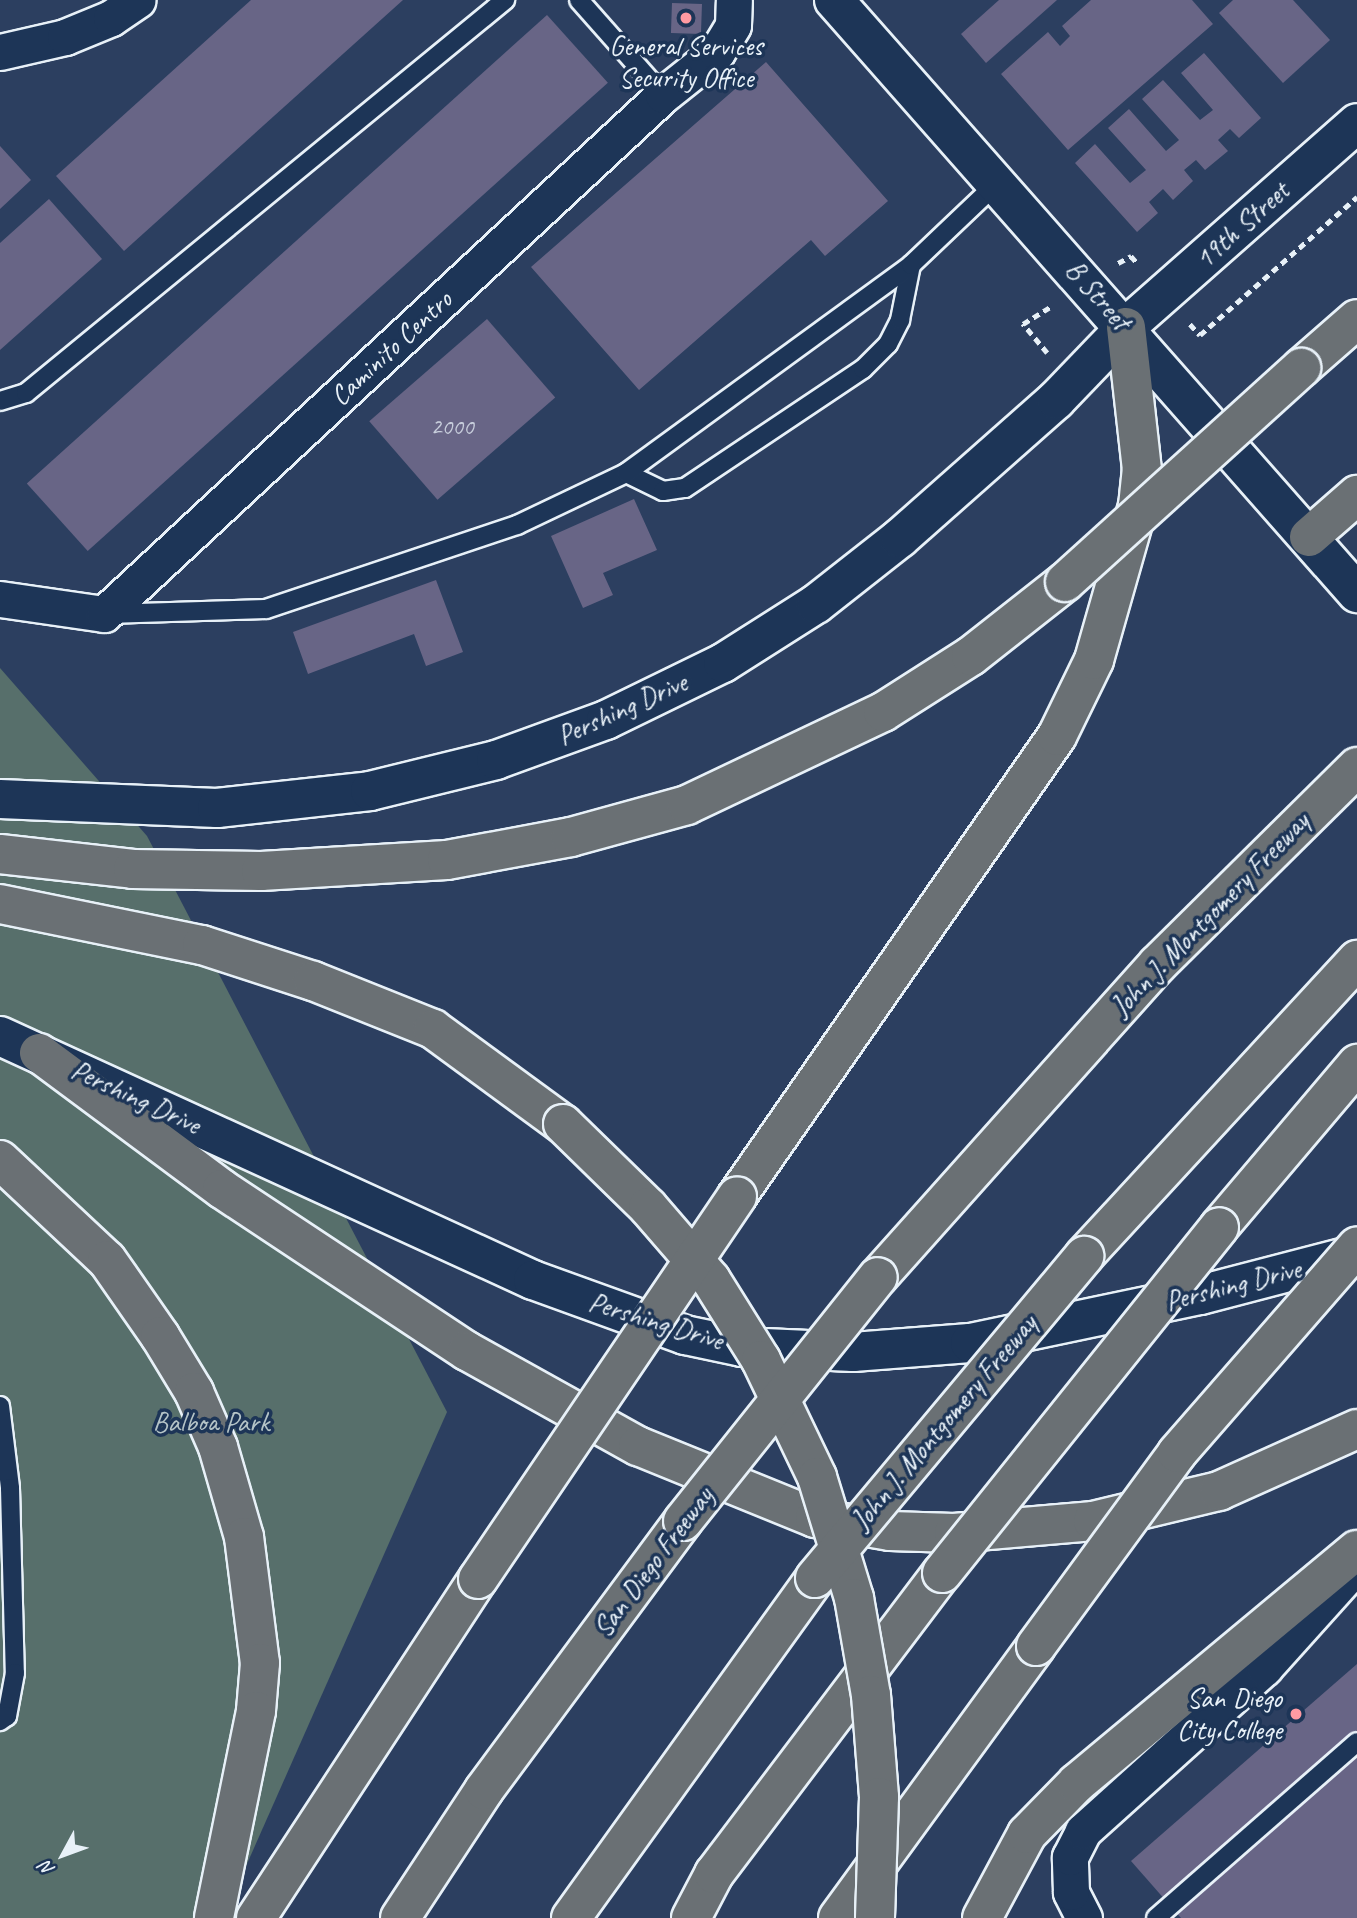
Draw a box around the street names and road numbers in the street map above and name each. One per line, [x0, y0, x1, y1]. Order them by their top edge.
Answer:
street label: 19th Street [1188, 174, 1296, 276]
street label: B Street [1058, 253, 1138, 337]
street label: Caminito Centro [323, 283, 459, 413]
street label: Pershing Drive [552, 665, 692, 753]
street label: John J. Montgomery Freeway [1104, 805, 1316, 1023]
street label: Pershing Drive [66, 1052, 206, 1142]
street label: Pershing Drive [1162, 1252, 1304, 1318]
street label: Pershing Drive [585, 1285, 727, 1357]
street label: John J. Montgomery Freeway [844, 1308, 1044, 1536]
street label: San Diego Freeway [586, 1481, 720, 1643]

